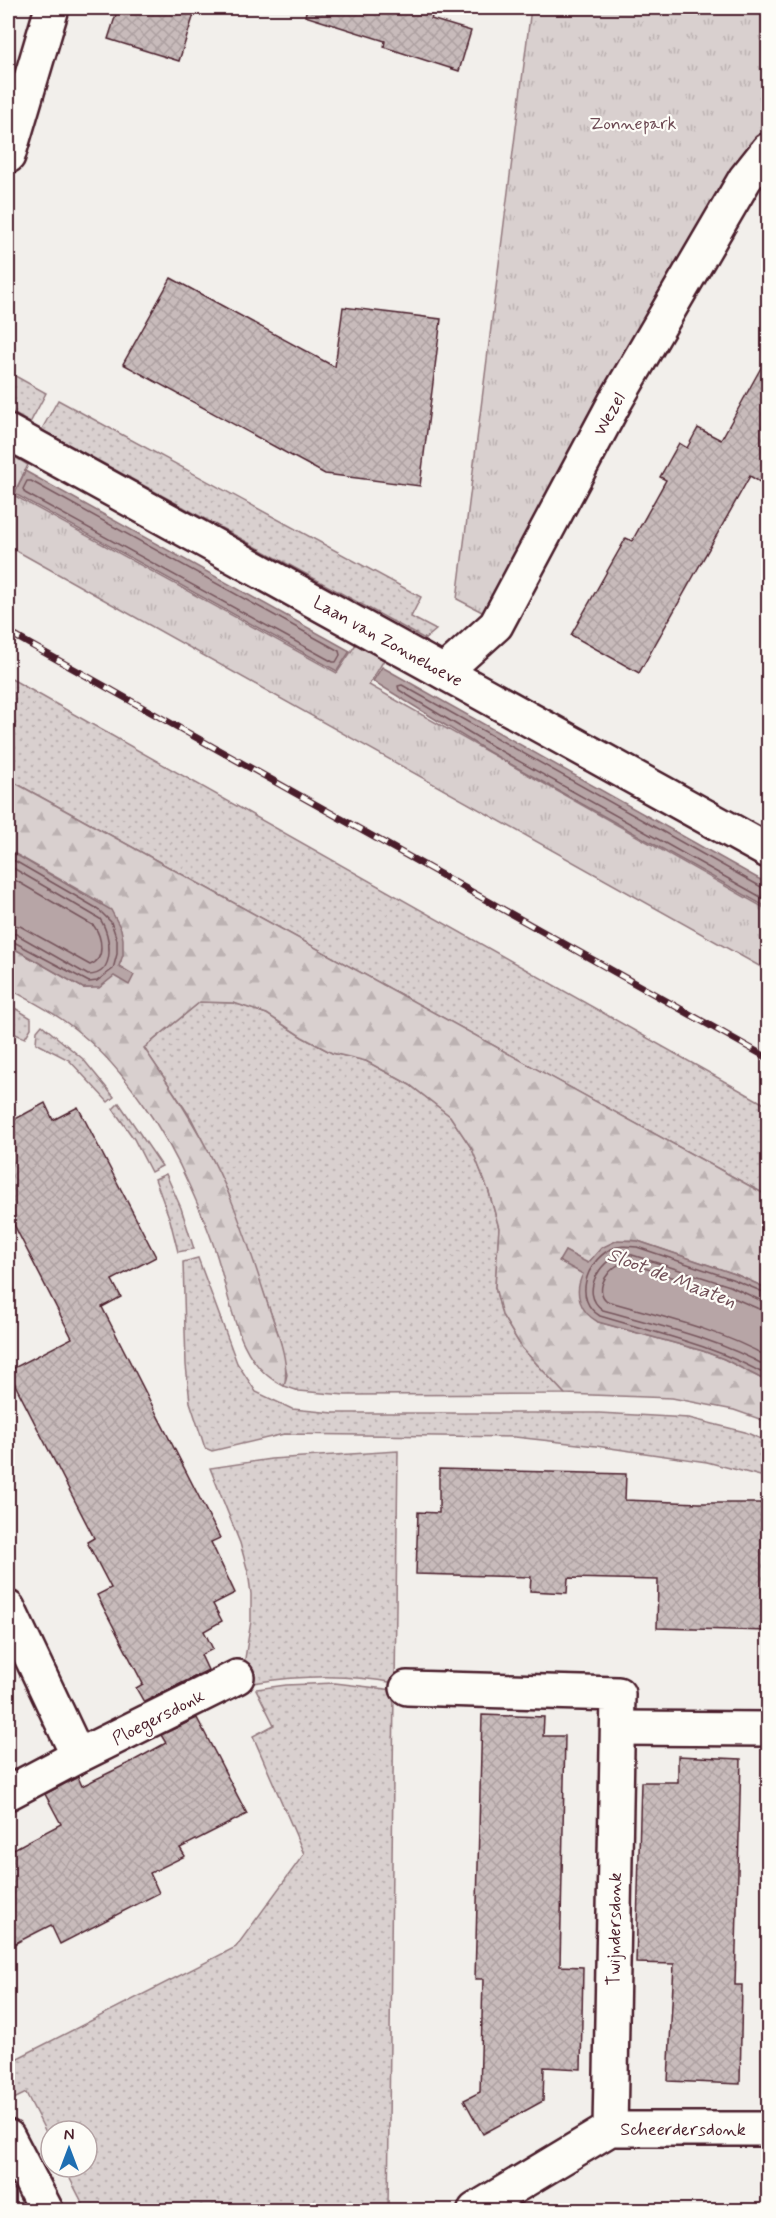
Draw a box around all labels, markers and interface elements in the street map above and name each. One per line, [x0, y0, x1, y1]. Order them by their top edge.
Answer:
park label: Zonnepark [590, 112, 676, 136]
street label: Wezel [588, 389, 631, 440]
street label: Laan van Zonnehoeve [309, 591, 467, 693]
water label: Sloot de Maaten [603, 1241, 740, 1315]
street label: Ploegersdonk [108, 1684, 209, 1752]
street label: Twijndersdonk [602, 1872, 628, 1986]
street label: Scheerdersdonk [620, 2118, 746, 2142]
north arrow [39, 2119, 99, 2179]
text: N [64, 2125, 74, 2146]

